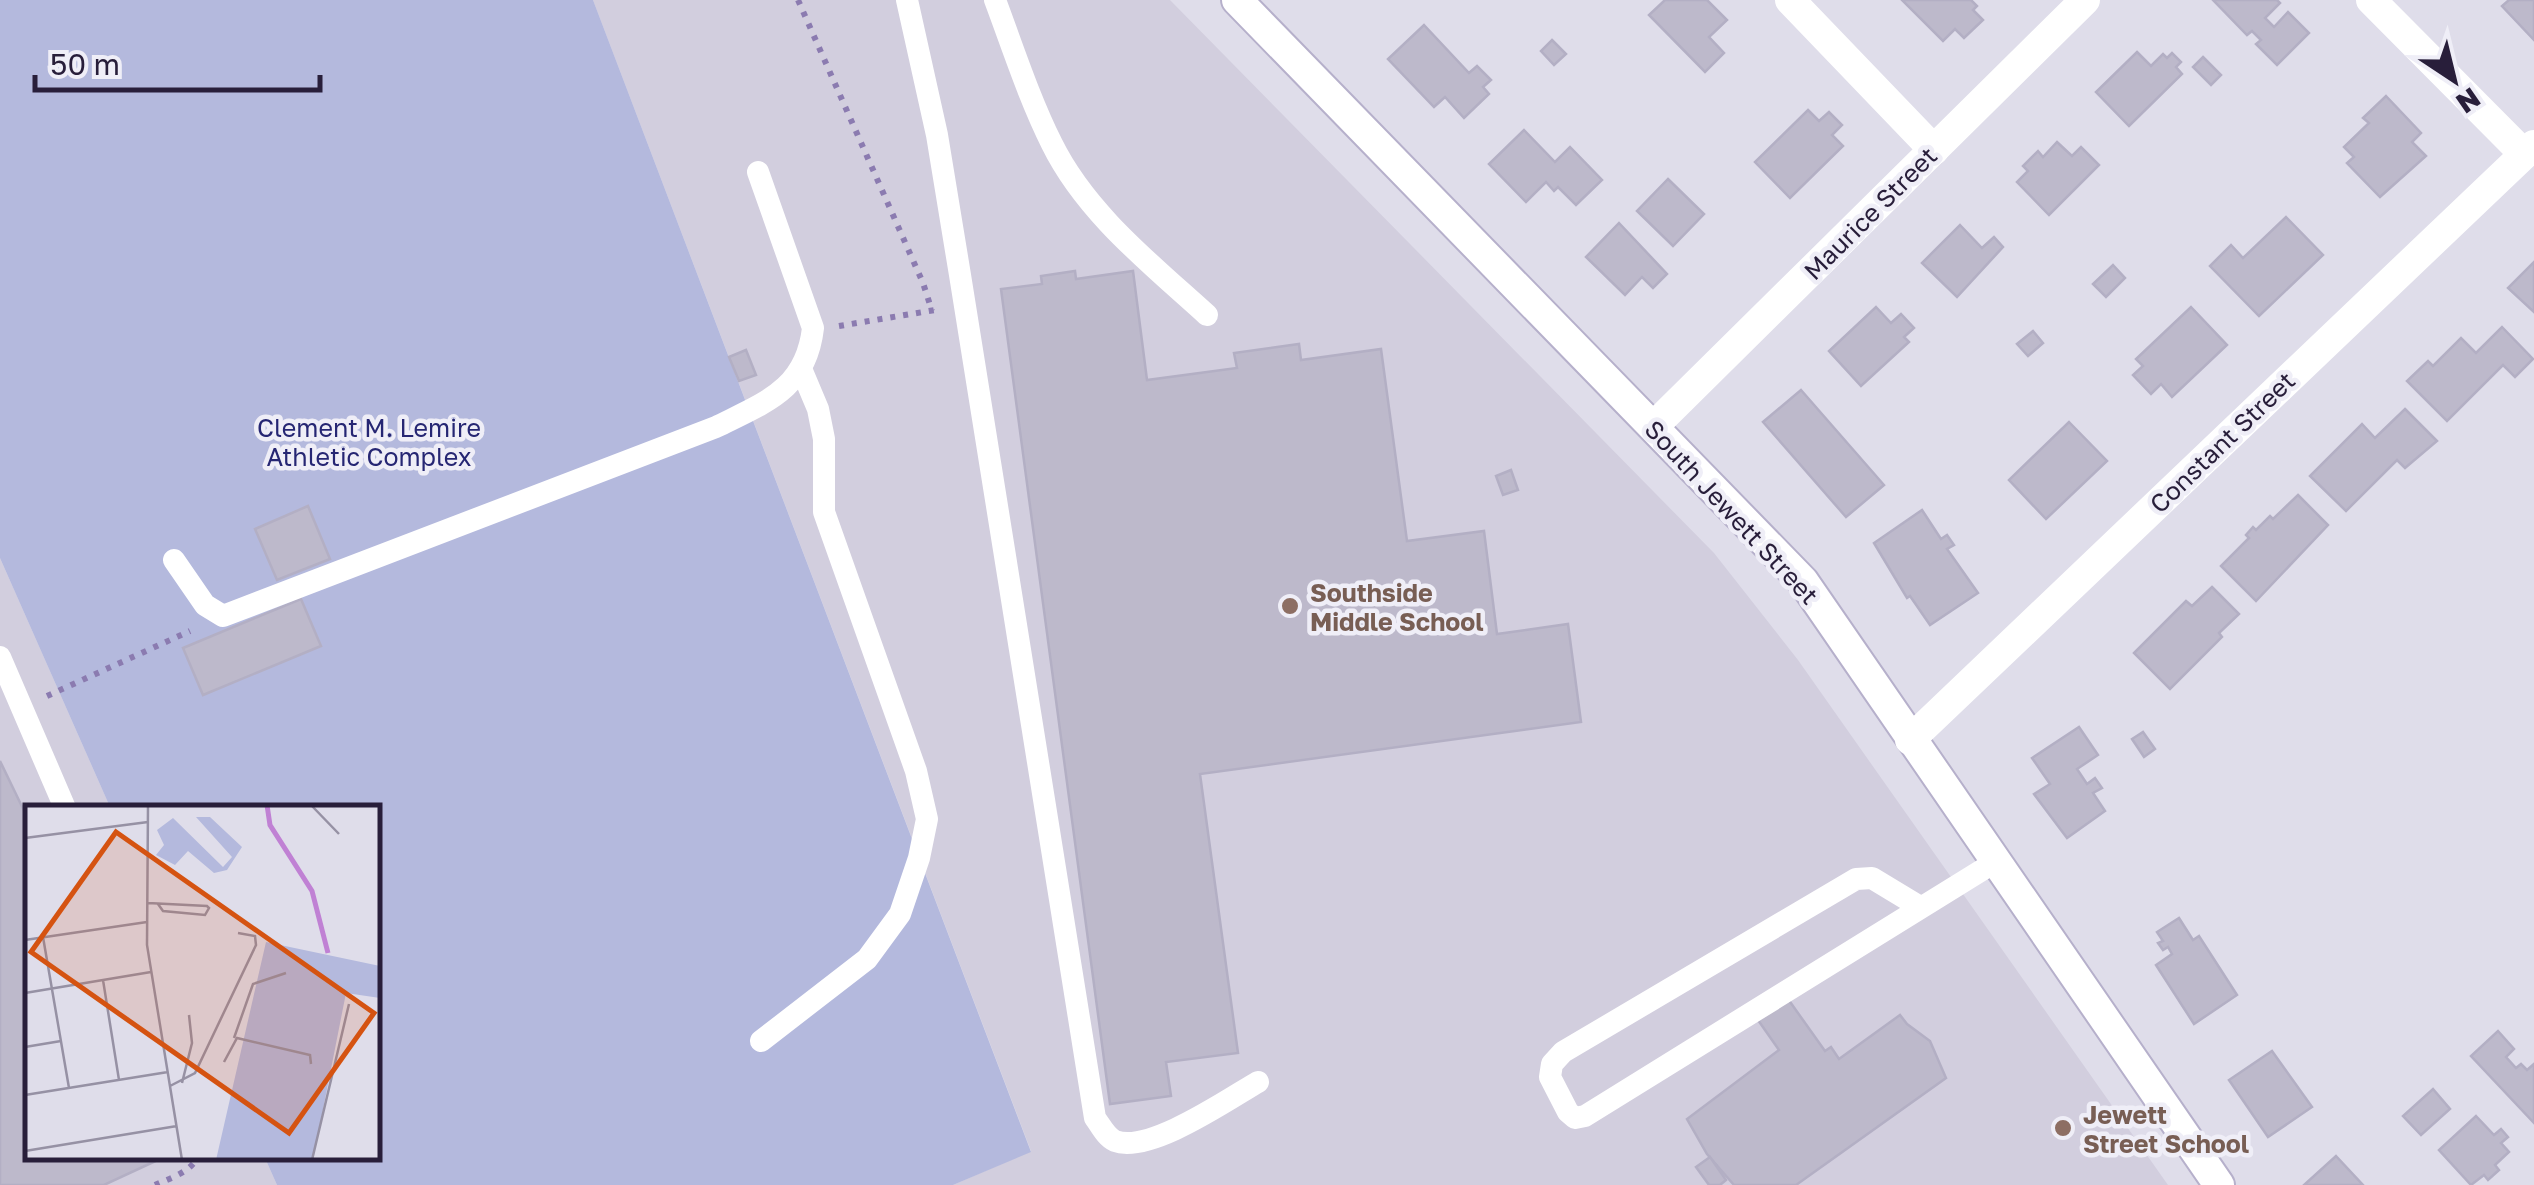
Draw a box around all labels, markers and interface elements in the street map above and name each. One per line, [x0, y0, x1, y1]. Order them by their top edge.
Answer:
scale bar [35, 30, 320, 92]
north arrow [2404, 30, 2504, 130]
text: 50 m [50, 46, 120, 82]
text: N [2450, 81, 2487, 121]
street label: Maurice Street [1797, 140, 1943, 286]
street label: Constant Street [2143, 365, 2301, 519]
park label: Clement M. Lemire Athletic Complex [257, 412, 481, 472]
street label: South Jewett Street [1639, 414, 1825, 610]
place label: Southside Middle School [1310, 577, 1484, 637]
marker: Southside Middle School [1279, 595, 1301, 617]
inset map [25, 805, 380, 1160]
place label: Jewett Street School [2083, 1099, 2249, 1159]
marker: Jewett Street School [2052, 1117, 2074, 1139]

